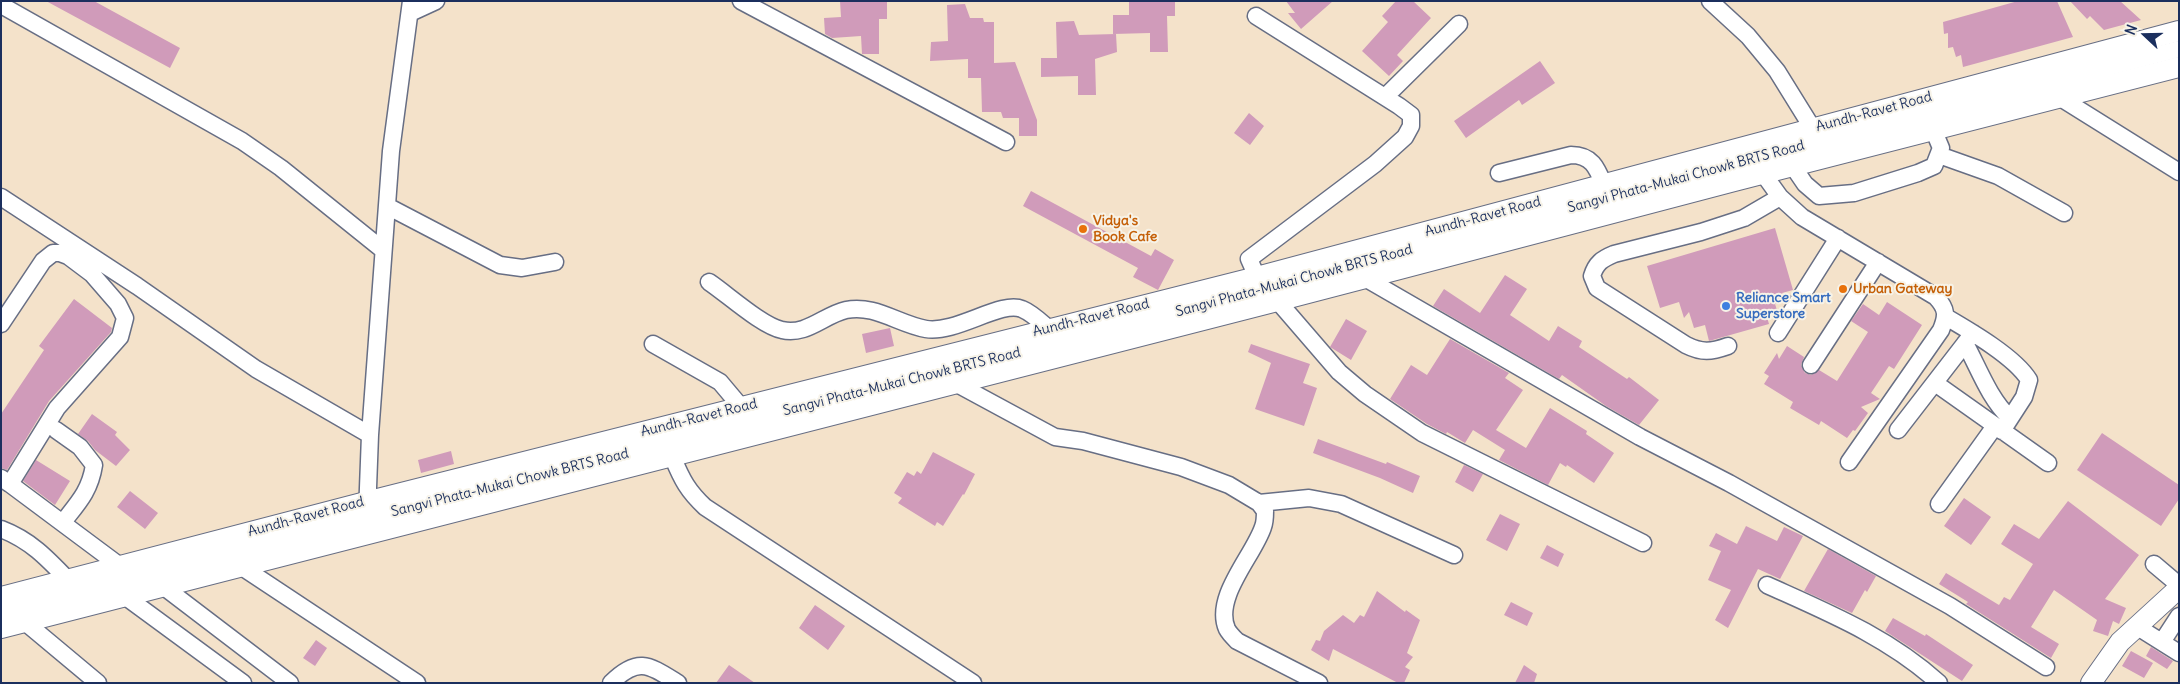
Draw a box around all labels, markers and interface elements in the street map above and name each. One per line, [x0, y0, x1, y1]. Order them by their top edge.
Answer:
north arrow [2120, 10, 2170, 60]
text: N [2121, 22, 2141, 37]
street label: Aundh-Ravet Road [1814, 88, 1934, 136]
street label: Sangvi Phata-Mukai Chowk BRTS Road [1566, 137, 1806, 217]
street label: Aundh-Ravet Road [1423, 193, 1543, 241]
place label: Vidya's Book Cafe [1093, 213, 1157, 246]
marker: Vidya's Book Cafe [1077, 223, 1089, 235]
street label: Sangvi Phata-Mukai Chowk BRTS Road [1174, 241, 1414, 321]
place label: Urban Gateway [1853, 281, 1952, 297]
marker: Urban Gateway [1837, 283, 1849, 295]
place label: Reliance Smart Superstore [1736, 290, 1831, 322]
street label: Aundh-Ravet Road [1031, 295, 1151, 341]
marker: Reliance Smart Superstore [1720, 300, 1732, 312]
street label: Sangvi Phata-Mukai Chowk BRTS Road [781, 344, 1023, 420]
street label: Aundh-Ravet Road [639, 395, 759, 441]
street label: Sangvi Phata-Mukai Chowk BRTS Road [389, 445, 631, 521]
street label: Aundh-Ravet Road [246, 493, 366, 541]

